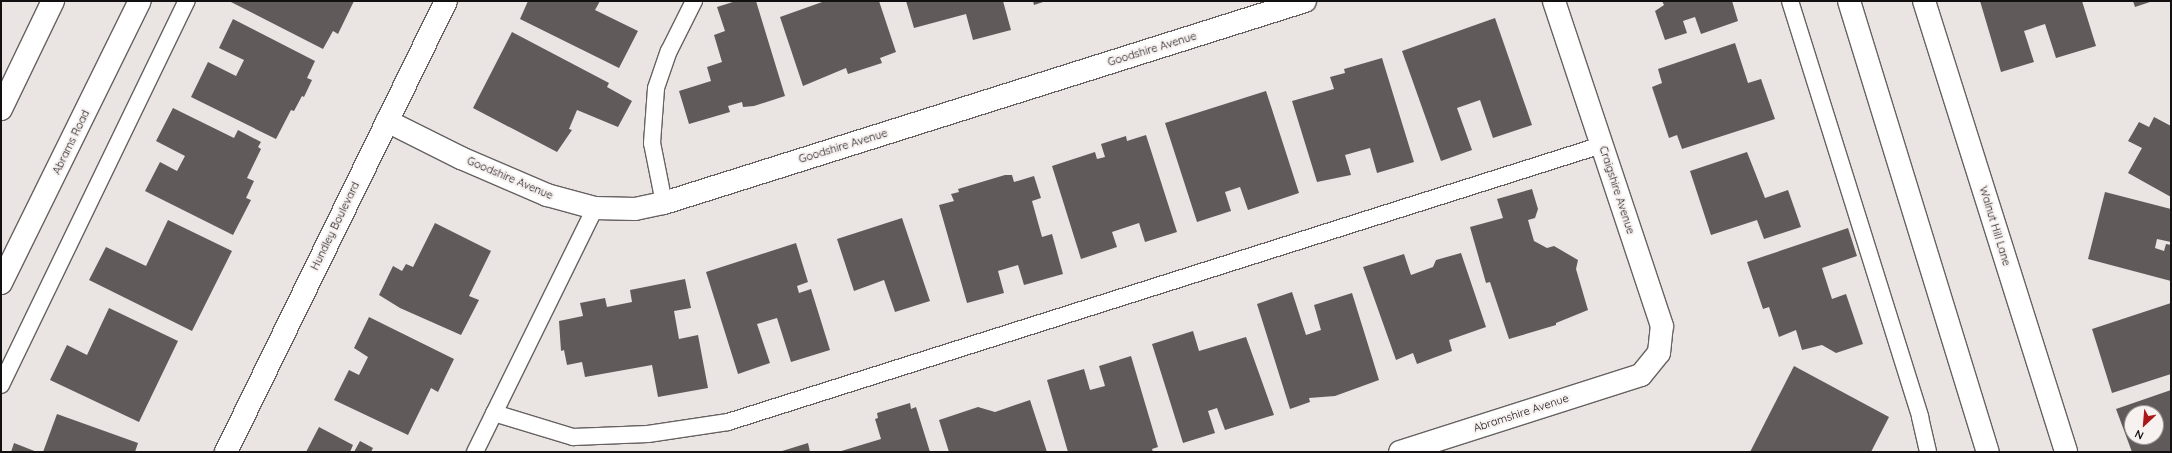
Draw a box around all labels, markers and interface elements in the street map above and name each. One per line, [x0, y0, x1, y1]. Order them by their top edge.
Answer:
street label: Goodshire Avenue [1106, 29, 1198, 69]
street label: Abrams Road [50, 108, 92, 176]
street label: Goodshire Avenue [797, 126, 889, 166]
street label: Craigshire Avenue [1597, 144, 1637, 236]
street label: Goodshire Avenue [465, 154, 555, 202]
street label: Hundley Boulevard [308, 180, 362, 272]
street label: Walnut Hill Lane [1977, 185, 2013, 267]
street label: Abramshire Avenue [1472, 391, 1570, 435]
north arrow [2124, 405, 2164, 445]
text: N [2132, 427, 2146, 443]

